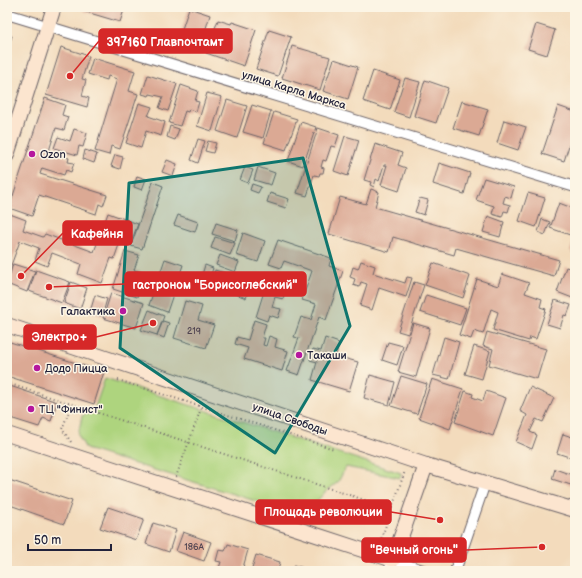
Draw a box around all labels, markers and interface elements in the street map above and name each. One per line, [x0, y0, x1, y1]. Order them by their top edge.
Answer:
callout: 397160 Главпочтамт [99, 29, 232, 53]
text: 397160 Главпочтамт [106, 35, 224, 50]
street label: улица Карла Маркса [240, 68, 348, 112]
place label: Ozon [40, 148, 66, 161]
marker: Ozon [27, 149, 37, 159]
callout: Кафейня [63, 221, 132, 245]
text: Кафейня [71, 227, 123, 242]
callout: гастроном "Борисоглебский" [125, 272, 306, 296]
text: гастроном "Борисоглебский" [132, 278, 298, 293]
place label: Галактика [60, 305, 115, 318]
marker: Галактика [118, 306, 128, 316]
callout: Электро+ [24, 325, 96, 349]
house number: 219 [187, 326, 201, 337]
text: Электро+ [32, 330, 88, 345]
place label: Такаши [307, 349, 347, 362]
marker: Такаши [294, 350, 304, 360]
place label: Додо Пицца [45, 362, 108, 375]
marker: Додо Пицца [32, 363, 42, 373]
street label: улица Свободы [251, 400, 329, 438]
place label: ТЦ "Финист" [39, 403, 103, 416]
marker: ТЦ "Финист" [26, 404, 36, 414]
callout: Площадь революции [256, 500, 391, 524]
text: Площадь революции [263, 505, 383, 520]
scale bar [28, 526, 111, 552]
text: 50 m [34, 533, 61, 548]
callout: "Вечный огонь" [362, 538, 466, 562]
house number: 186А [184, 542, 204, 553]
text: "Вечный огонь" [370, 543, 458, 558]

